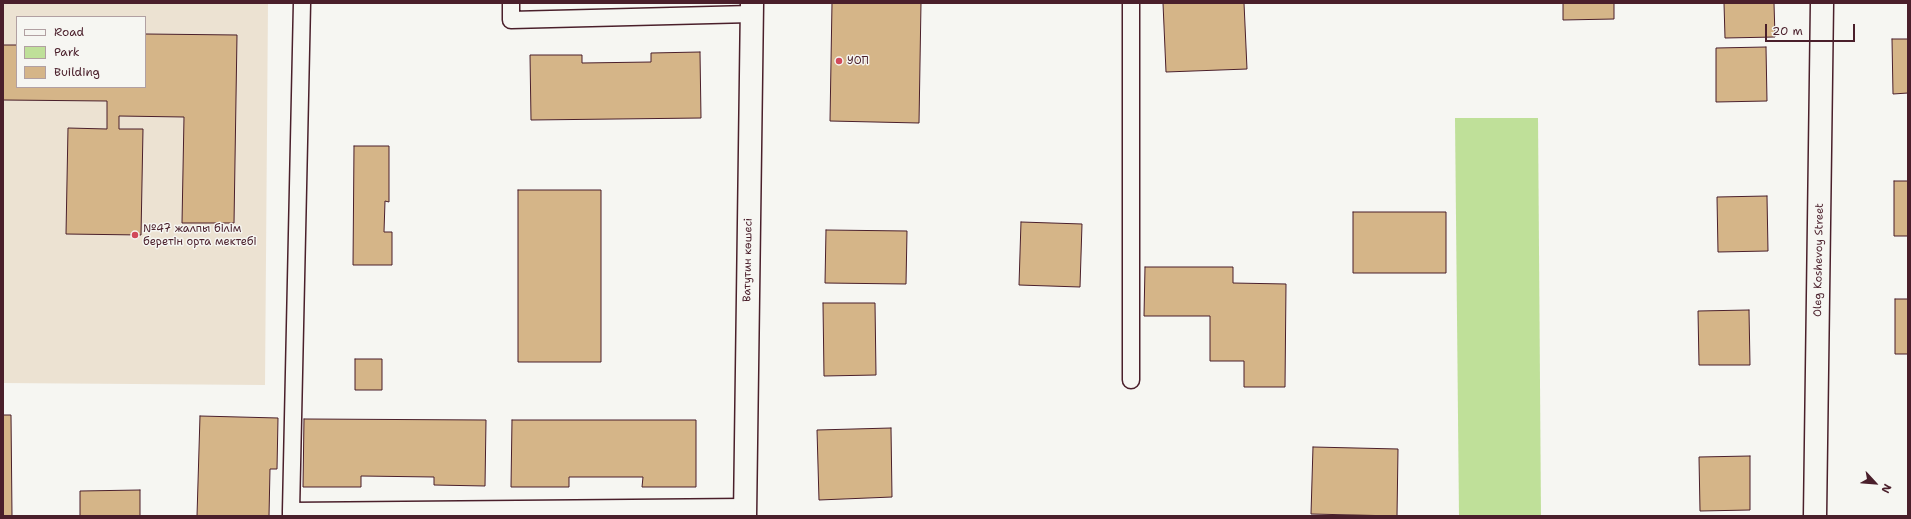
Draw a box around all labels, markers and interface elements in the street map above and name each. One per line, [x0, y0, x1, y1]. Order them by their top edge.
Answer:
legend [16, 16, 146, 88]
scale bar [1767, 16, 1857, 42]
text: 20 m [1772, 23, 1803, 39]
text: Road [54, 24, 84, 40]
text: Park [54, 44, 80, 60]
place label: УОП [847, 54, 869, 68]
marker: УОП [834, 56, 844, 66]
text: Building [54, 64, 100, 80]
street label: Oleg Koshevoy Street [1811, 203, 1827, 317]
street label: Ватутин көшесі [741, 218, 755, 302]
place label: №47 жалпы білім беретін орта мектебі [143, 222, 257, 248]
marker: №47 жалпы білім беретін орта мектебі [130, 230, 140, 240]
north arrow [1855, 463, 1895, 503]
text: N [1878, 481, 1895, 496]

